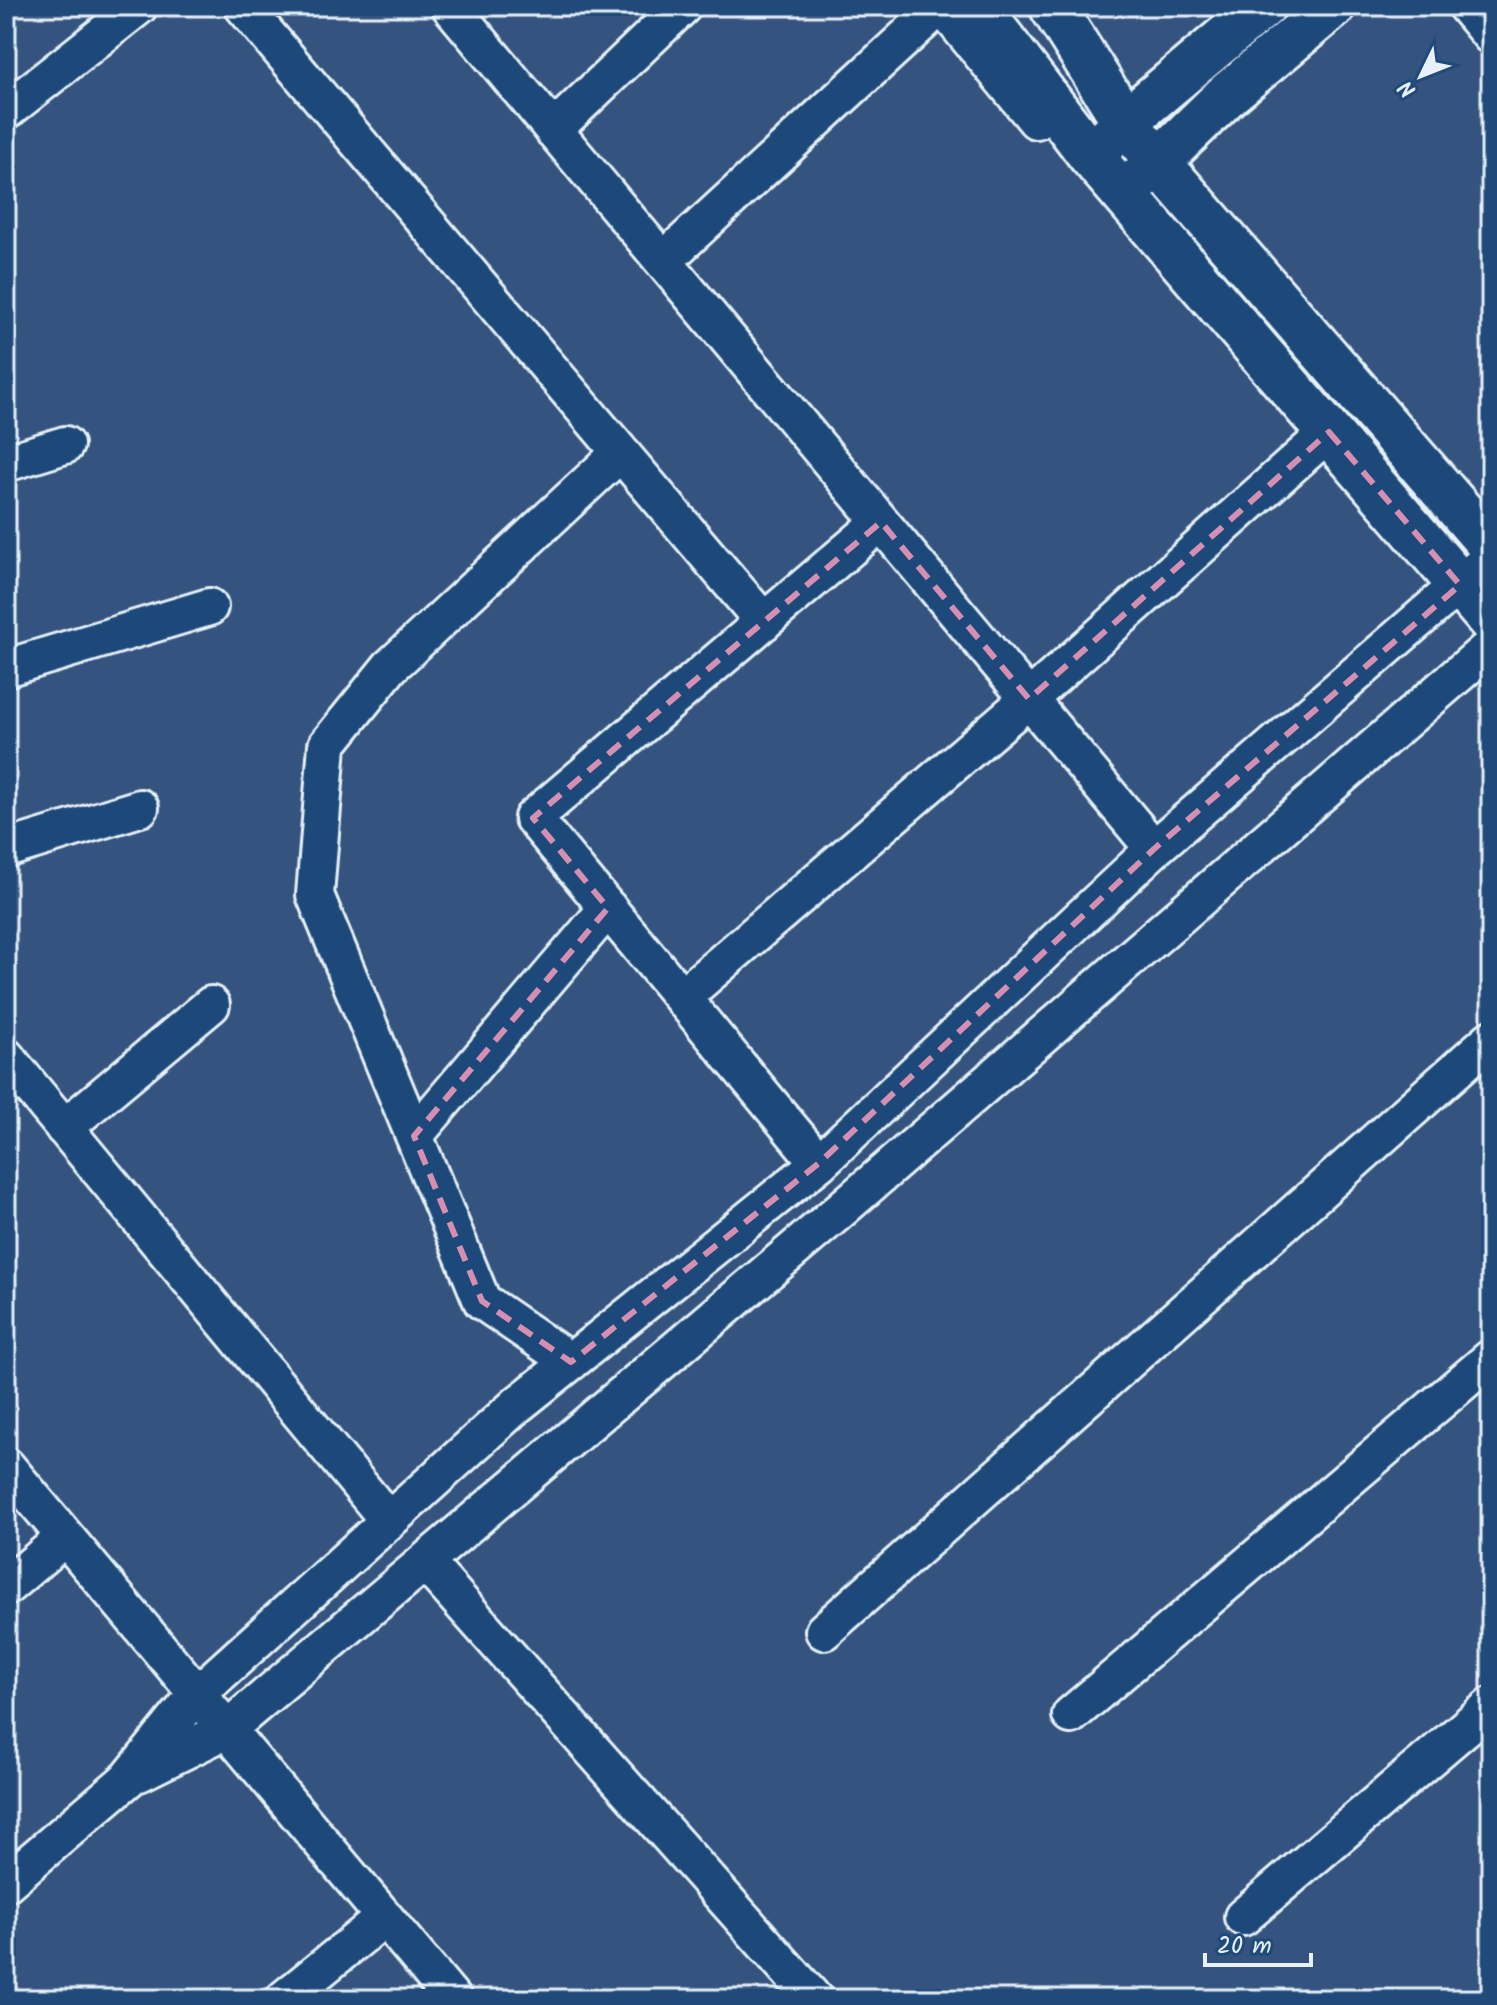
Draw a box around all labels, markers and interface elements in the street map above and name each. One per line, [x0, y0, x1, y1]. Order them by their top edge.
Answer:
north arrow [1381, 36, 1461, 116]
text: N [1391, 71, 1426, 105]
scale bar [1205, 1917, 1311, 1967]
text: 20 m [1217, 1927, 1272, 1966]

